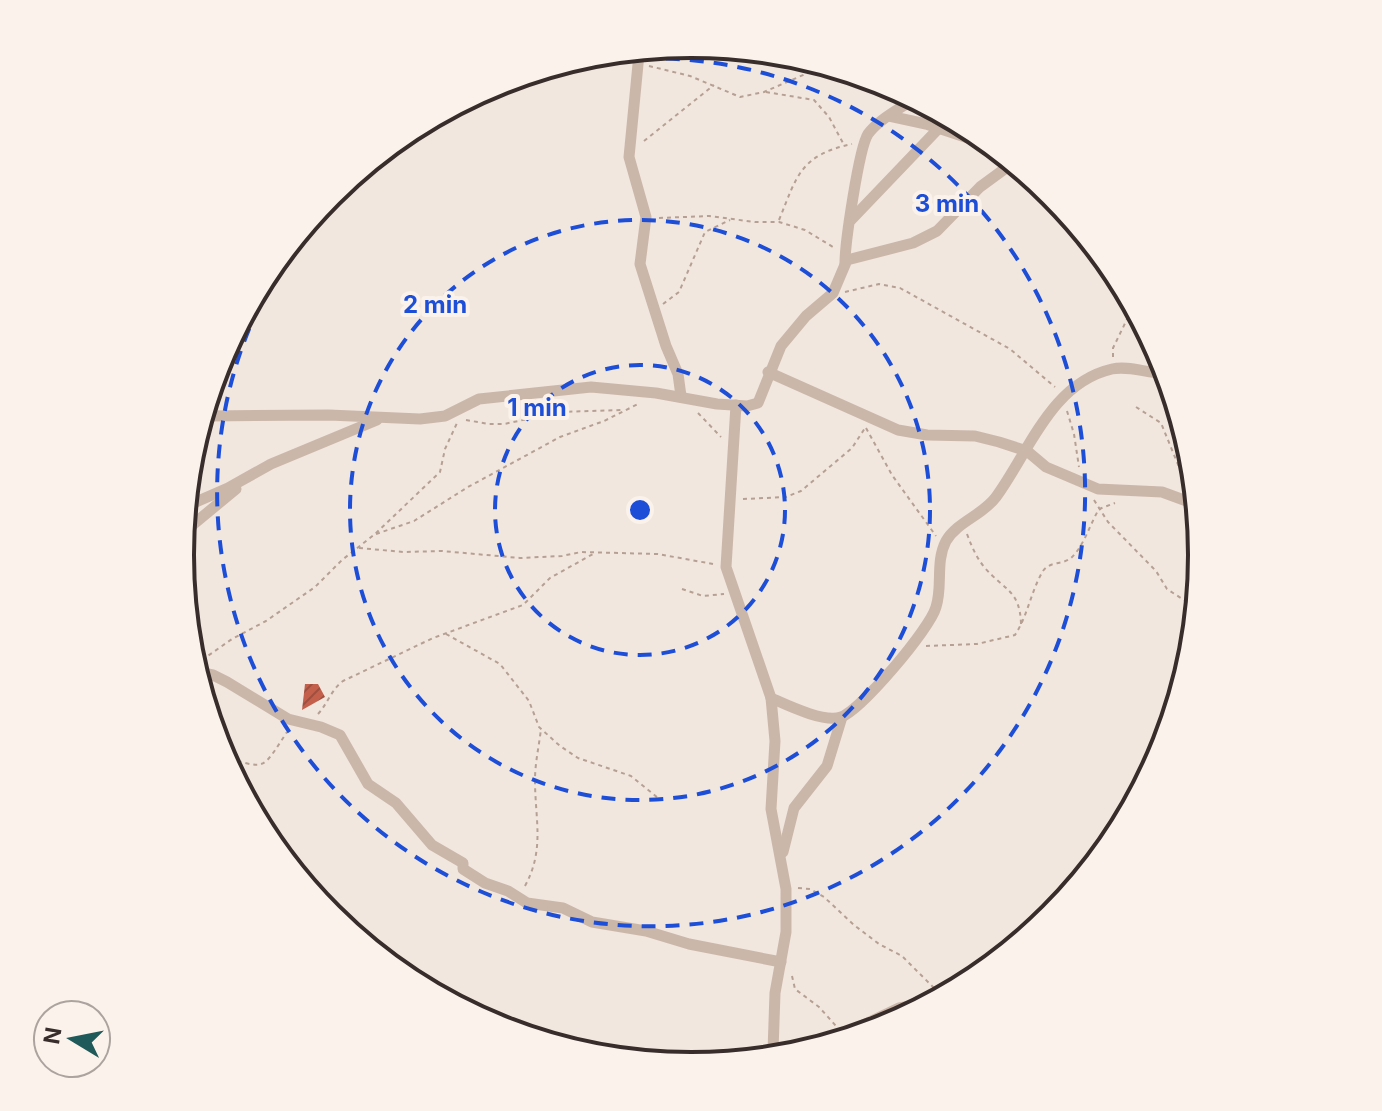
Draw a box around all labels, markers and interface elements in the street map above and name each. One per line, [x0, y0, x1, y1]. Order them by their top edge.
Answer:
text: 3 min [915, 189, 979, 218]
text: 2 min [403, 290, 467, 319]
text: 1 min [507, 393, 567, 422]
centre of rings [626, 496, 654, 524]
north arrow [32, 999, 112, 1079]
text: N [38, 1025, 67, 1046]

